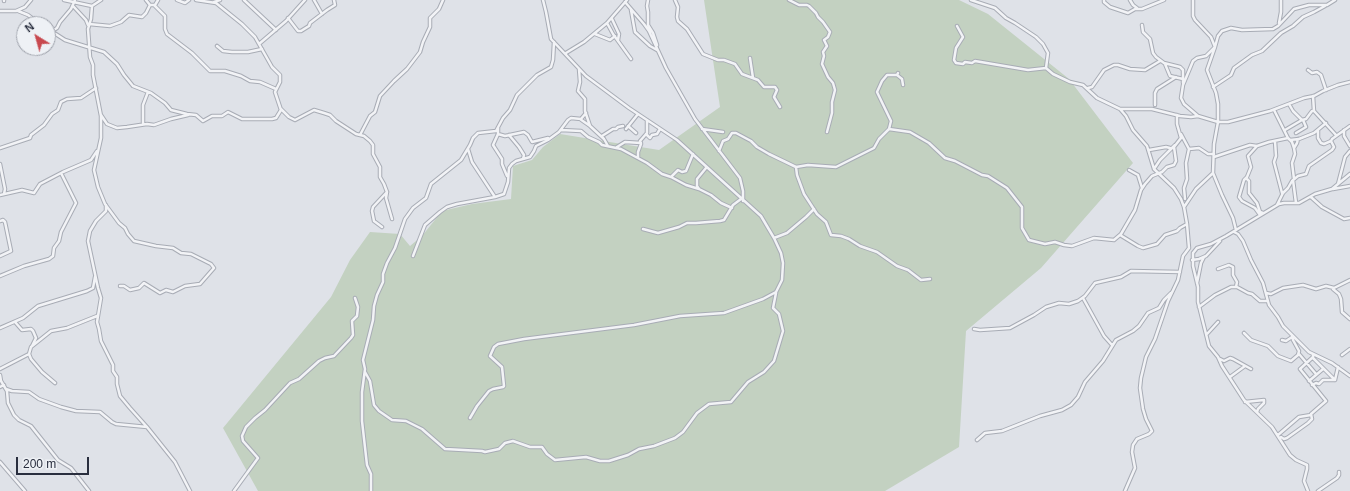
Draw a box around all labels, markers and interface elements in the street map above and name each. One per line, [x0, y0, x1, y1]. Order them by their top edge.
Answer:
north arrow [16, 16, 56, 56]
text: N [23, 20, 36, 34]
scale bar [18, 449, 91, 475]
text: 200 m [23, 457, 56, 471]

